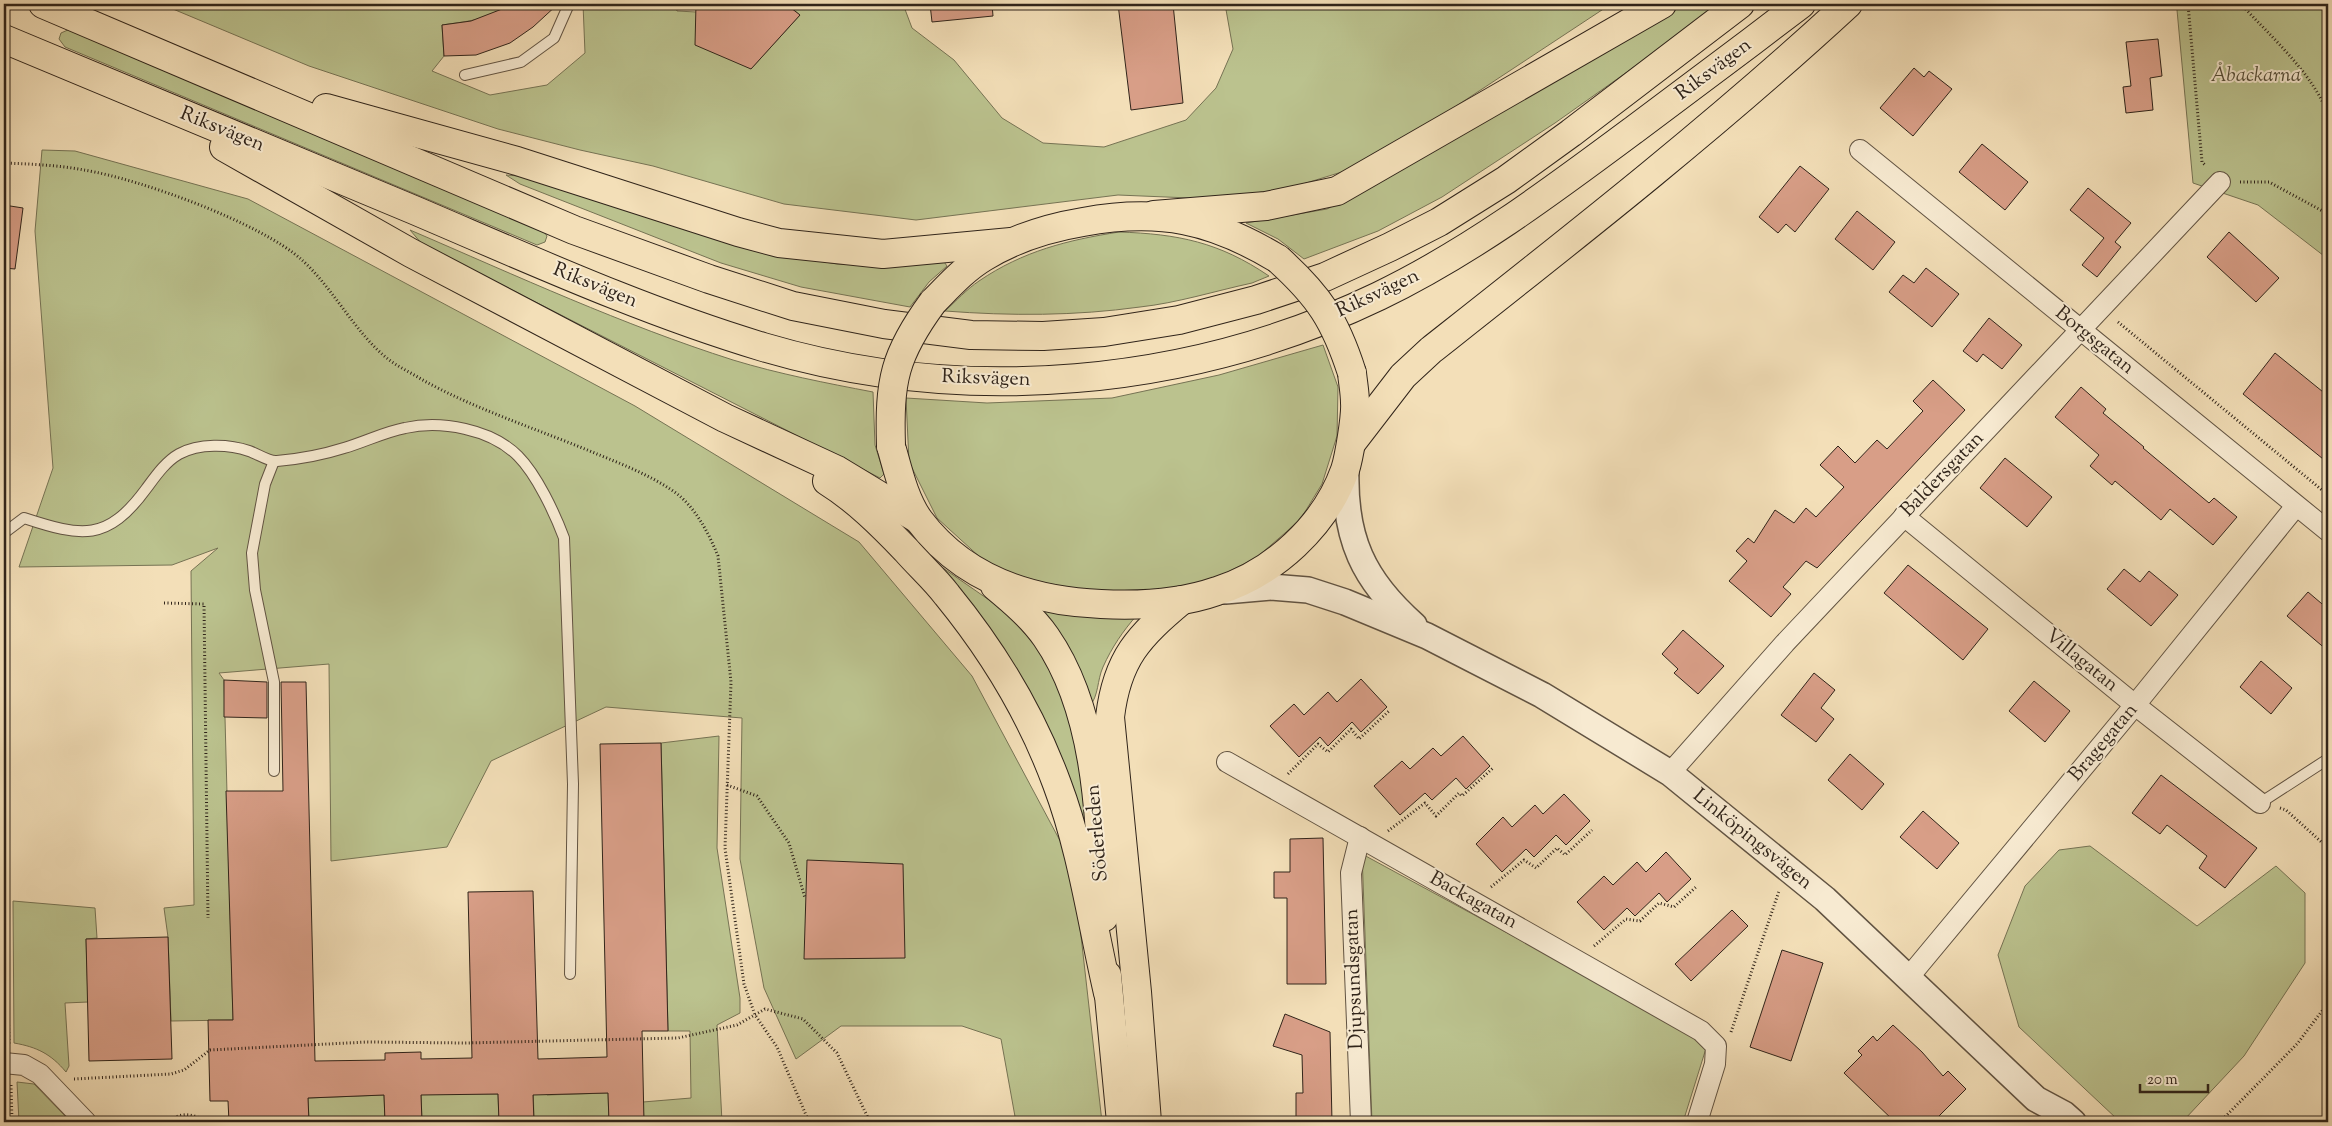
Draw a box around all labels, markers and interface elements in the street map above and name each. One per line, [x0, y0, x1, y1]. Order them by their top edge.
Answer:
street label: Riksvägen [1670, 32, 1758, 108]
park label: Åbackarna [2211, 62, 2301, 91]
street label: Riksvägen [175, 100, 269, 160]
street label: Riksvägen [548, 256, 642, 316]
street label: Riksvägen [1332, 262, 1425, 326]
street label: Borgsgatan [2048, 300, 2140, 382]
street label: Riksvägen [941, 363, 1031, 395]
street label: Baldersgatan [1894, 425, 1992, 525]
street label: Villagatan [2038, 622, 2124, 700]
street label: Bragegatan [2062, 697, 2146, 789]
street label: Linköpingsvägen [1686, 782, 1818, 898]
street label: Söderleden [1079, 783, 1117, 883]
street label: Backagatan [1424, 865, 1523, 937]
street label: Djupsundsgatan [1338, 908, 1372, 1050]
scale bar [2140, 1061, 2207, 1093]
text: 20 m [2147, 1070, 2178, 1091]

